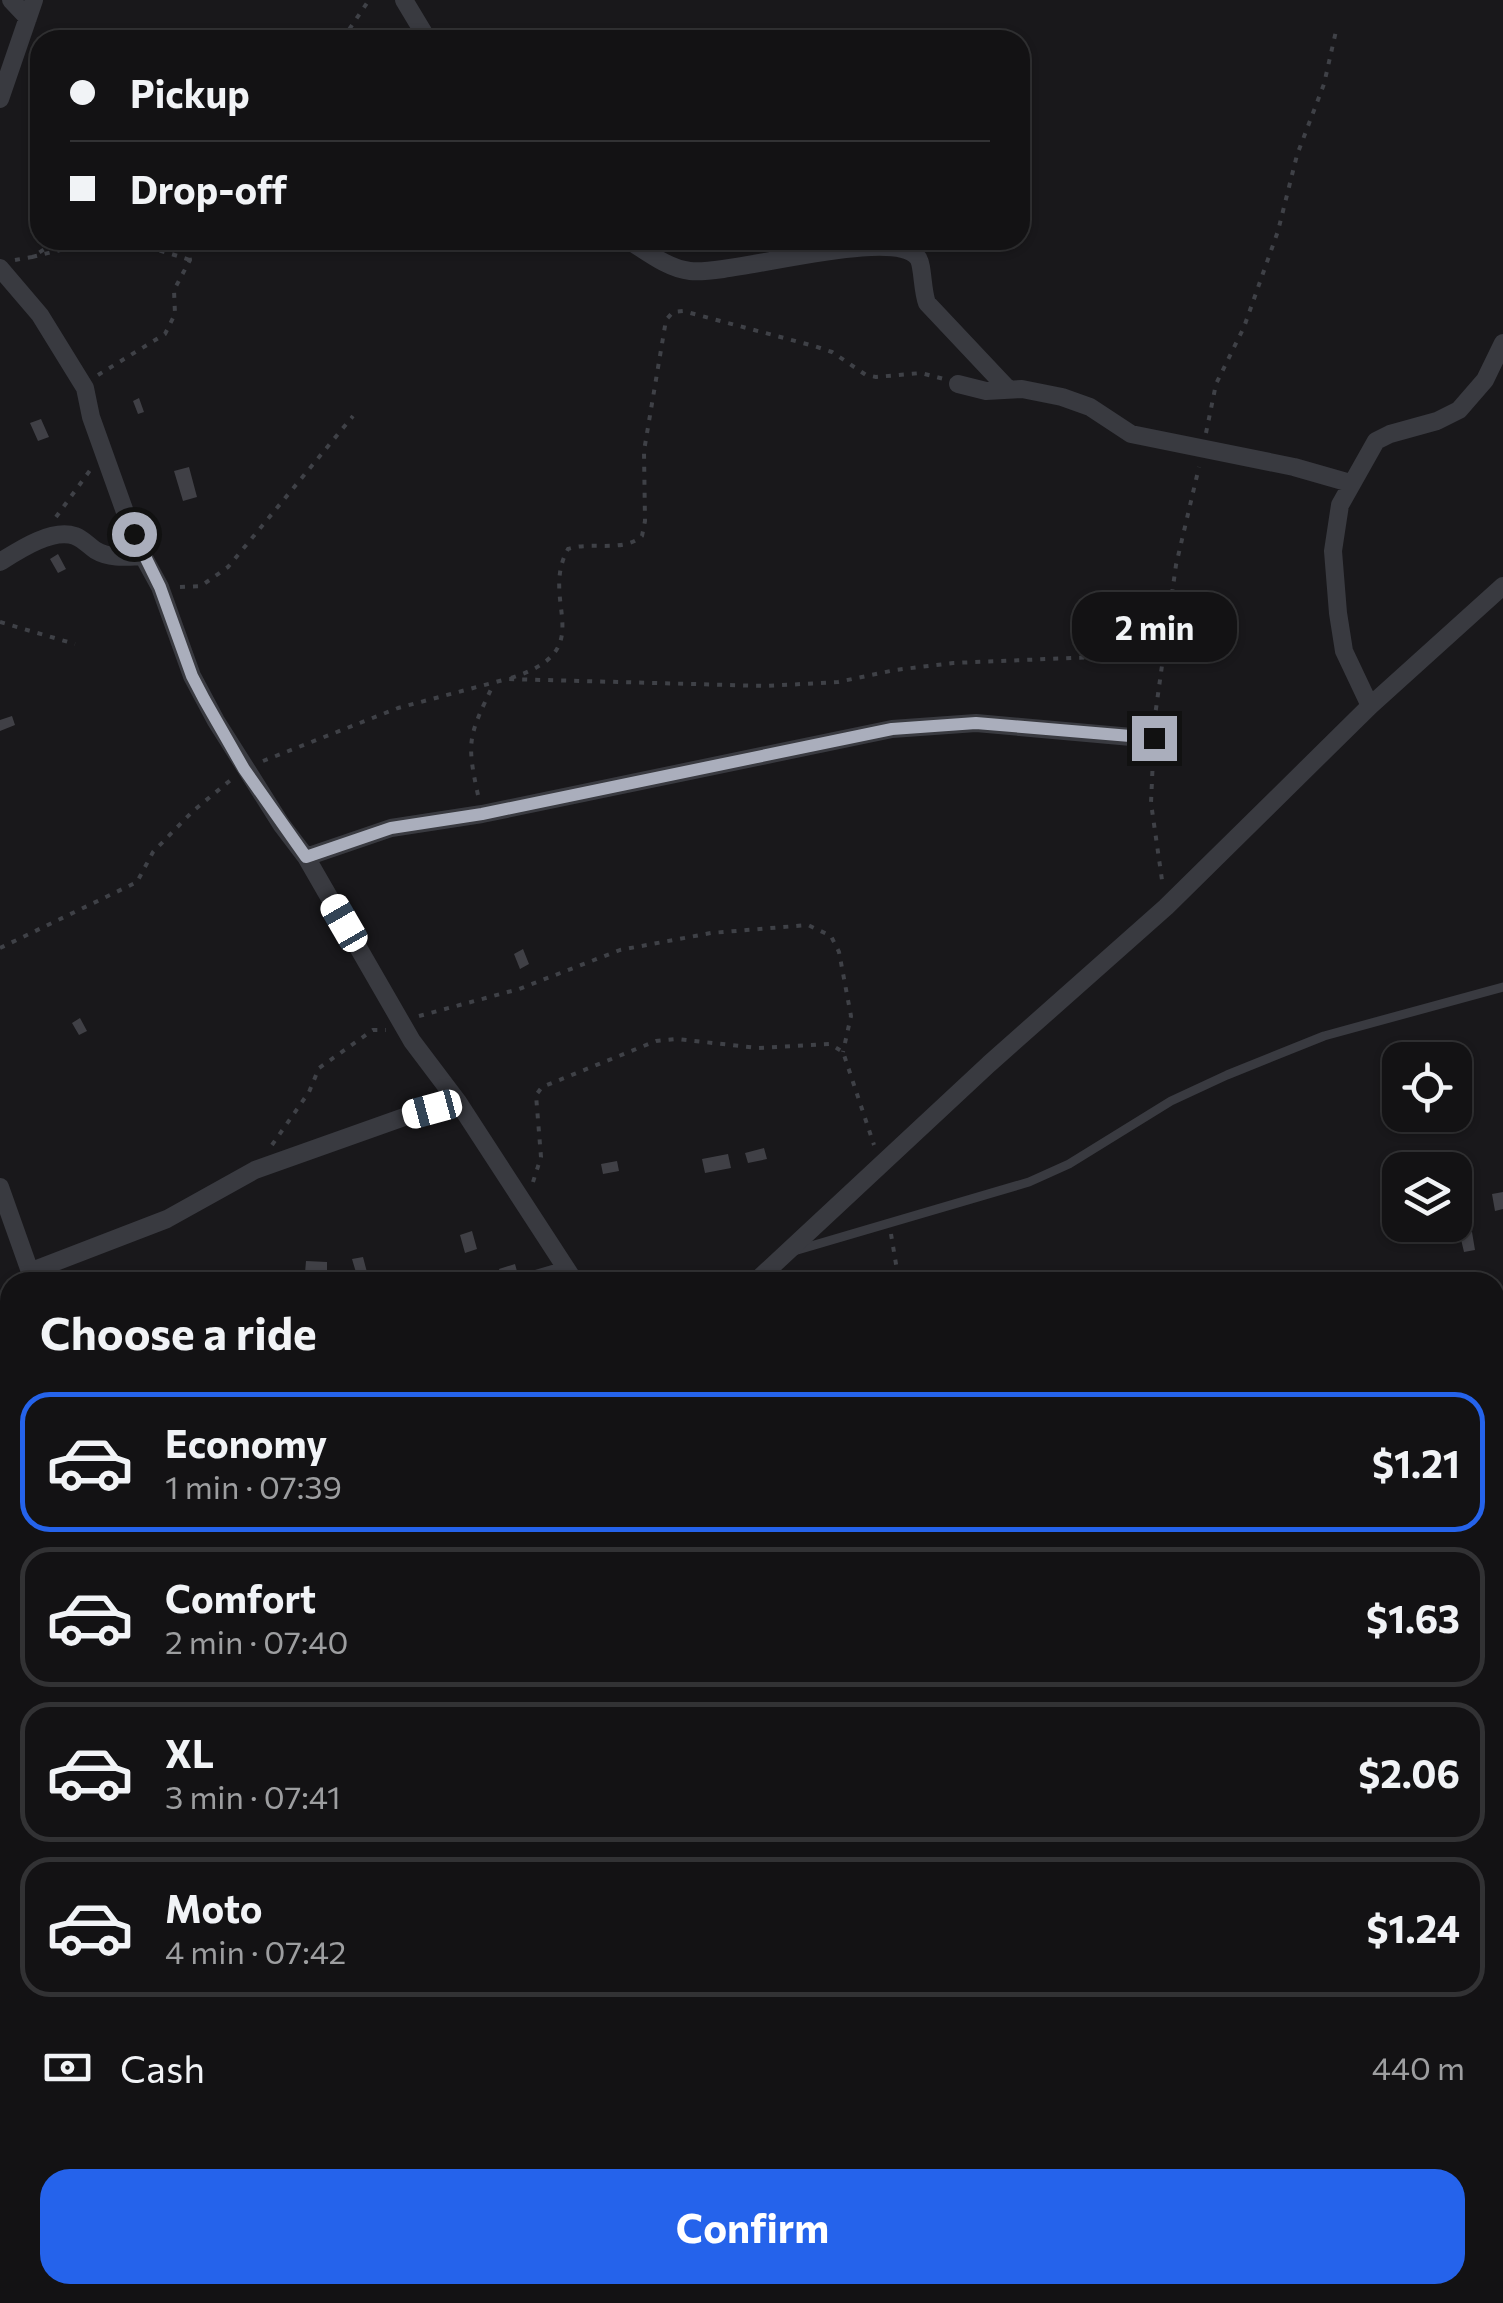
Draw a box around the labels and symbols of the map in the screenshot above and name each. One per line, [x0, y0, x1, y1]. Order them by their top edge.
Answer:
route start [112, 512, 157, 557]
callout: 2 min [1072, 593, 1236, 663]
route end [1132, 716, 1177, 761]
car [316, 890, 372, 956]
car [399, 1087, 465, 1131]

